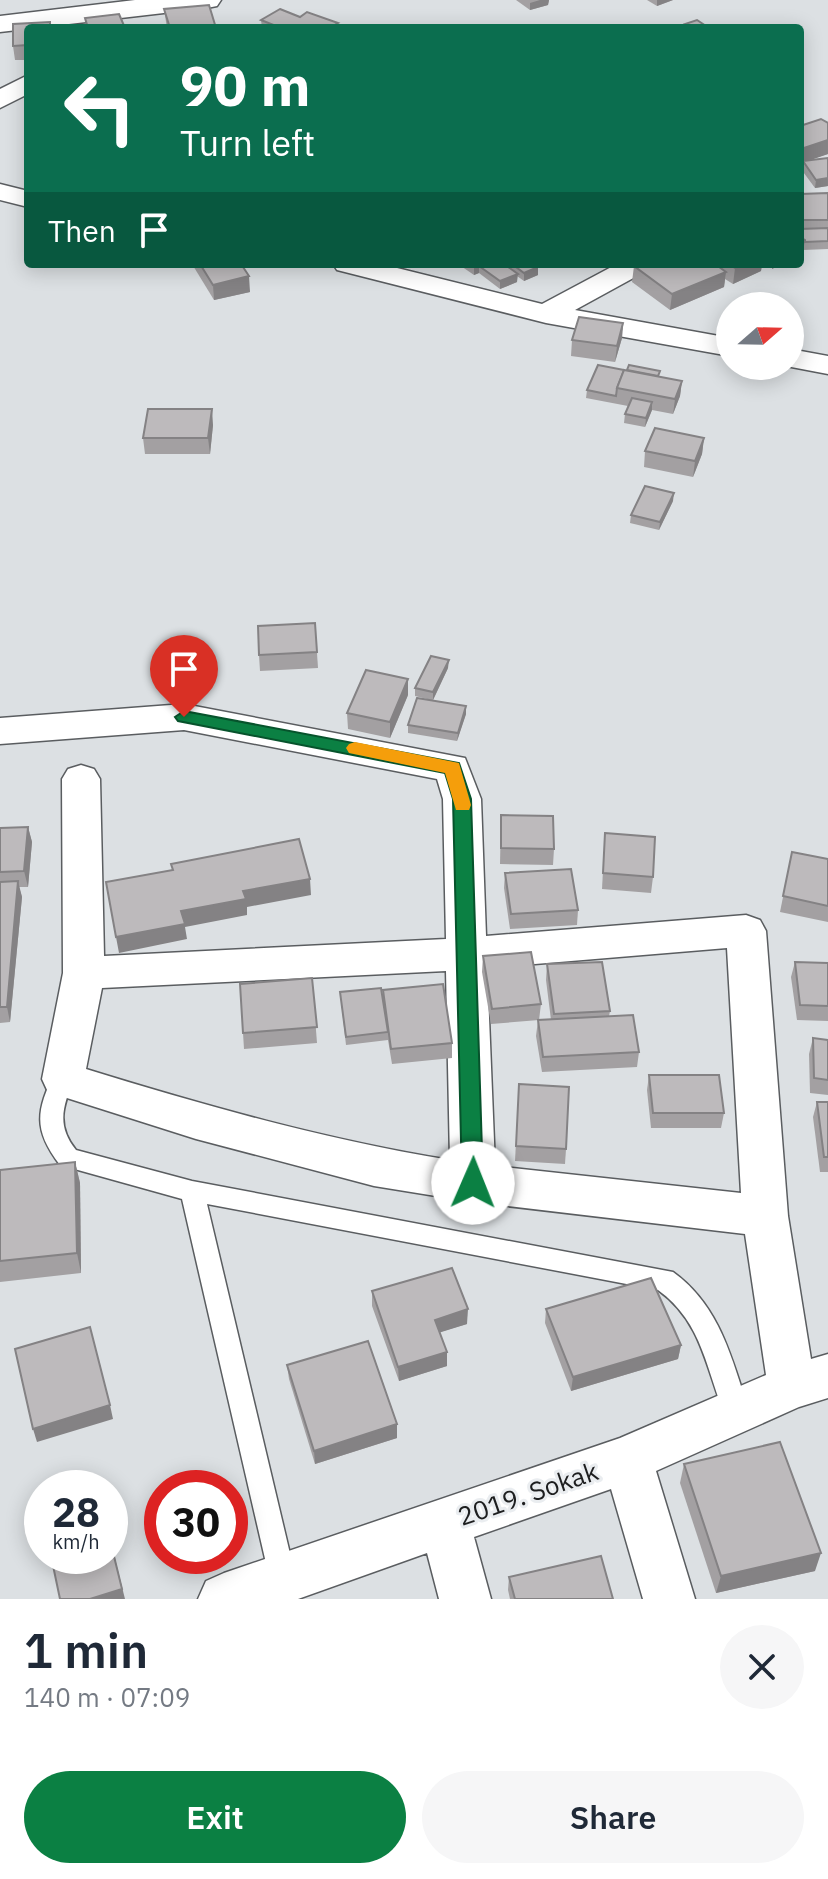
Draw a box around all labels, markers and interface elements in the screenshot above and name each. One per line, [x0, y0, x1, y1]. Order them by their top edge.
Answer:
text: 90 m [180, 49, 310, 121]
icon: left [48, 56, 152, 160]
text: Turn left [180, 119, 315, 166]
icon: arrive [132, 208, 176, 252]
text: Then [48, 211, 116, 250]
north arrow [716, 292, 804, 380]
map controls [716, 292, 804, 380]
pin [150, 635, 218, 717]
icon: arrive [162, 647, 206, 691]
position arrow [431, 1141, 515, 1225]
street label: 2019. Sokak [453, 1453, 603, 1533]
speed limit sign: 30 [144, 1470, 248, 1574]
text: 28 [52, 1486, 100, 1538]
text: km/h [52, 1528, 100, 1555]
text: 1 min [24, 1619, 148, 1681]
button: close [720, 1625, 804, 1709]
text: 140 m · 07:09 [24, 1680, 190, 1714]
button: Exit [24, 1771, 406, 1863]
button: Share [422, 1771, 804, 1863]

